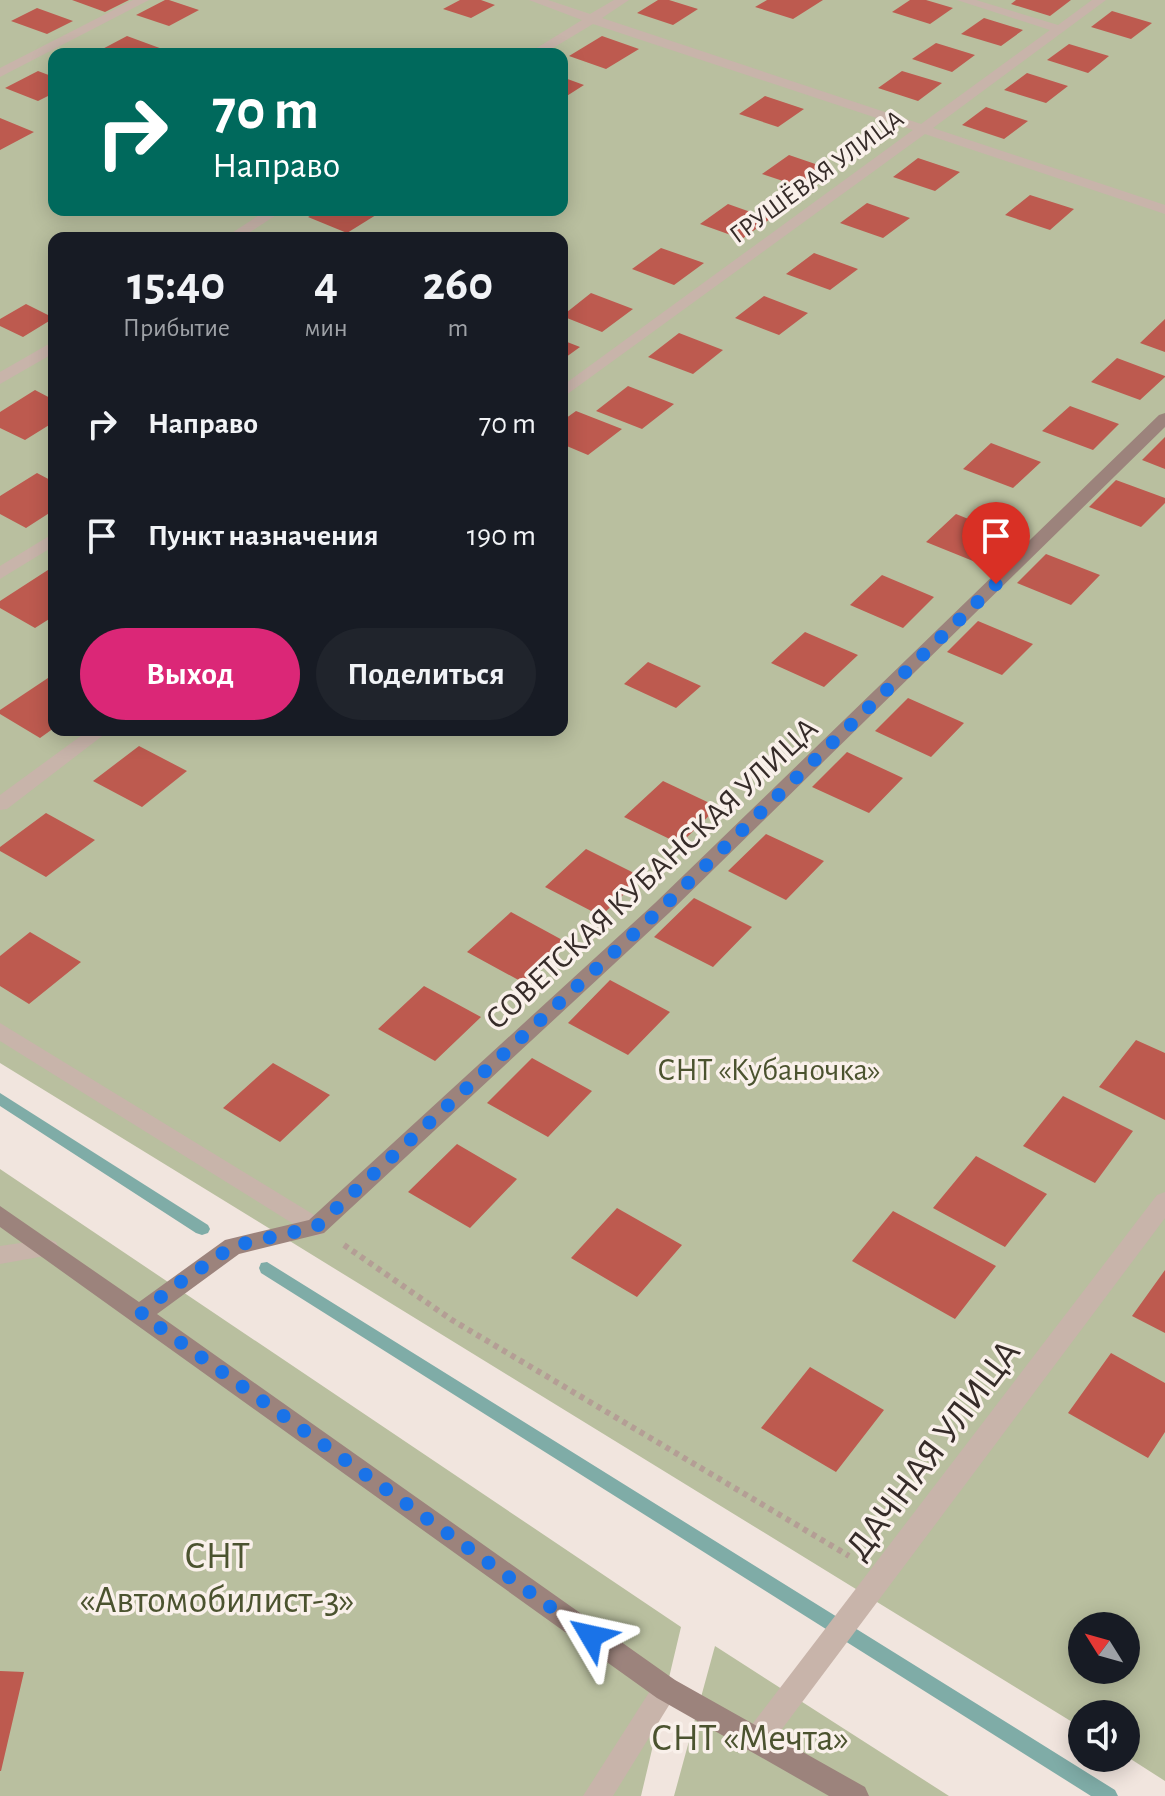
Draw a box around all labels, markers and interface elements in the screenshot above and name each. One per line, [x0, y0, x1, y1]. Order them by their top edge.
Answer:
icon: right [80, 80, 184, 184]
text: 70 m [212, 83, 319, 139]
street label: ГРУШЁВАЯ УЛИЦА [724, 104, 908, 248]
text: Направо [212, 148, 340, 184]
text: 15:40 [127, 261, 225, 309]
text: 4 [314, 261, 338, 309]
text: 260 [422, 261, 493, 309]
text: Прибытие [123, 315, 230, 341]
text: мин [305, 315, 348, 341]
text: m [447, 315, 468, 341]
icon: right [80, 402, 124, 446]
text: Направо [148, 409, 258, 439]
text: 70 m [479, 409, 536, 439]
pin [962, 502, 1030, 584]
icon: arrive [80, 514, 124, 558]
icon: arrive [974, 514, 1018, 558]
text: Пункт назначения [148, 521, 379, 551]
text: 190 m [467, 521, 536, 551]
button: Выход [80, 628, 300, 720]
button: Поделиться [316, 628, 536, 720]
street label: СОВЕТСКАЯ КУБАНСКАЯ УЛИЦА [480, 712, 824, 1036]
park label: СНТ «Кубаночка» [657, 1054, 881, 1086]
street label: ДАЧНАЯ УЛИЦА [839, 1334, 1028, 1567]
park label: СНТ «Автомобилист-3» [79, 1538, 355, 1620]
position arrow [549, 1594, 633, 1678]
north arrow [1068, 1612, 1140, 1684]
map controls [1068, 1612, 1140, 1772]
button: sound [1068, 1700, 1140, 1772]
park label: СНТ «Мечта» [651, 1720, 849, 1758]

